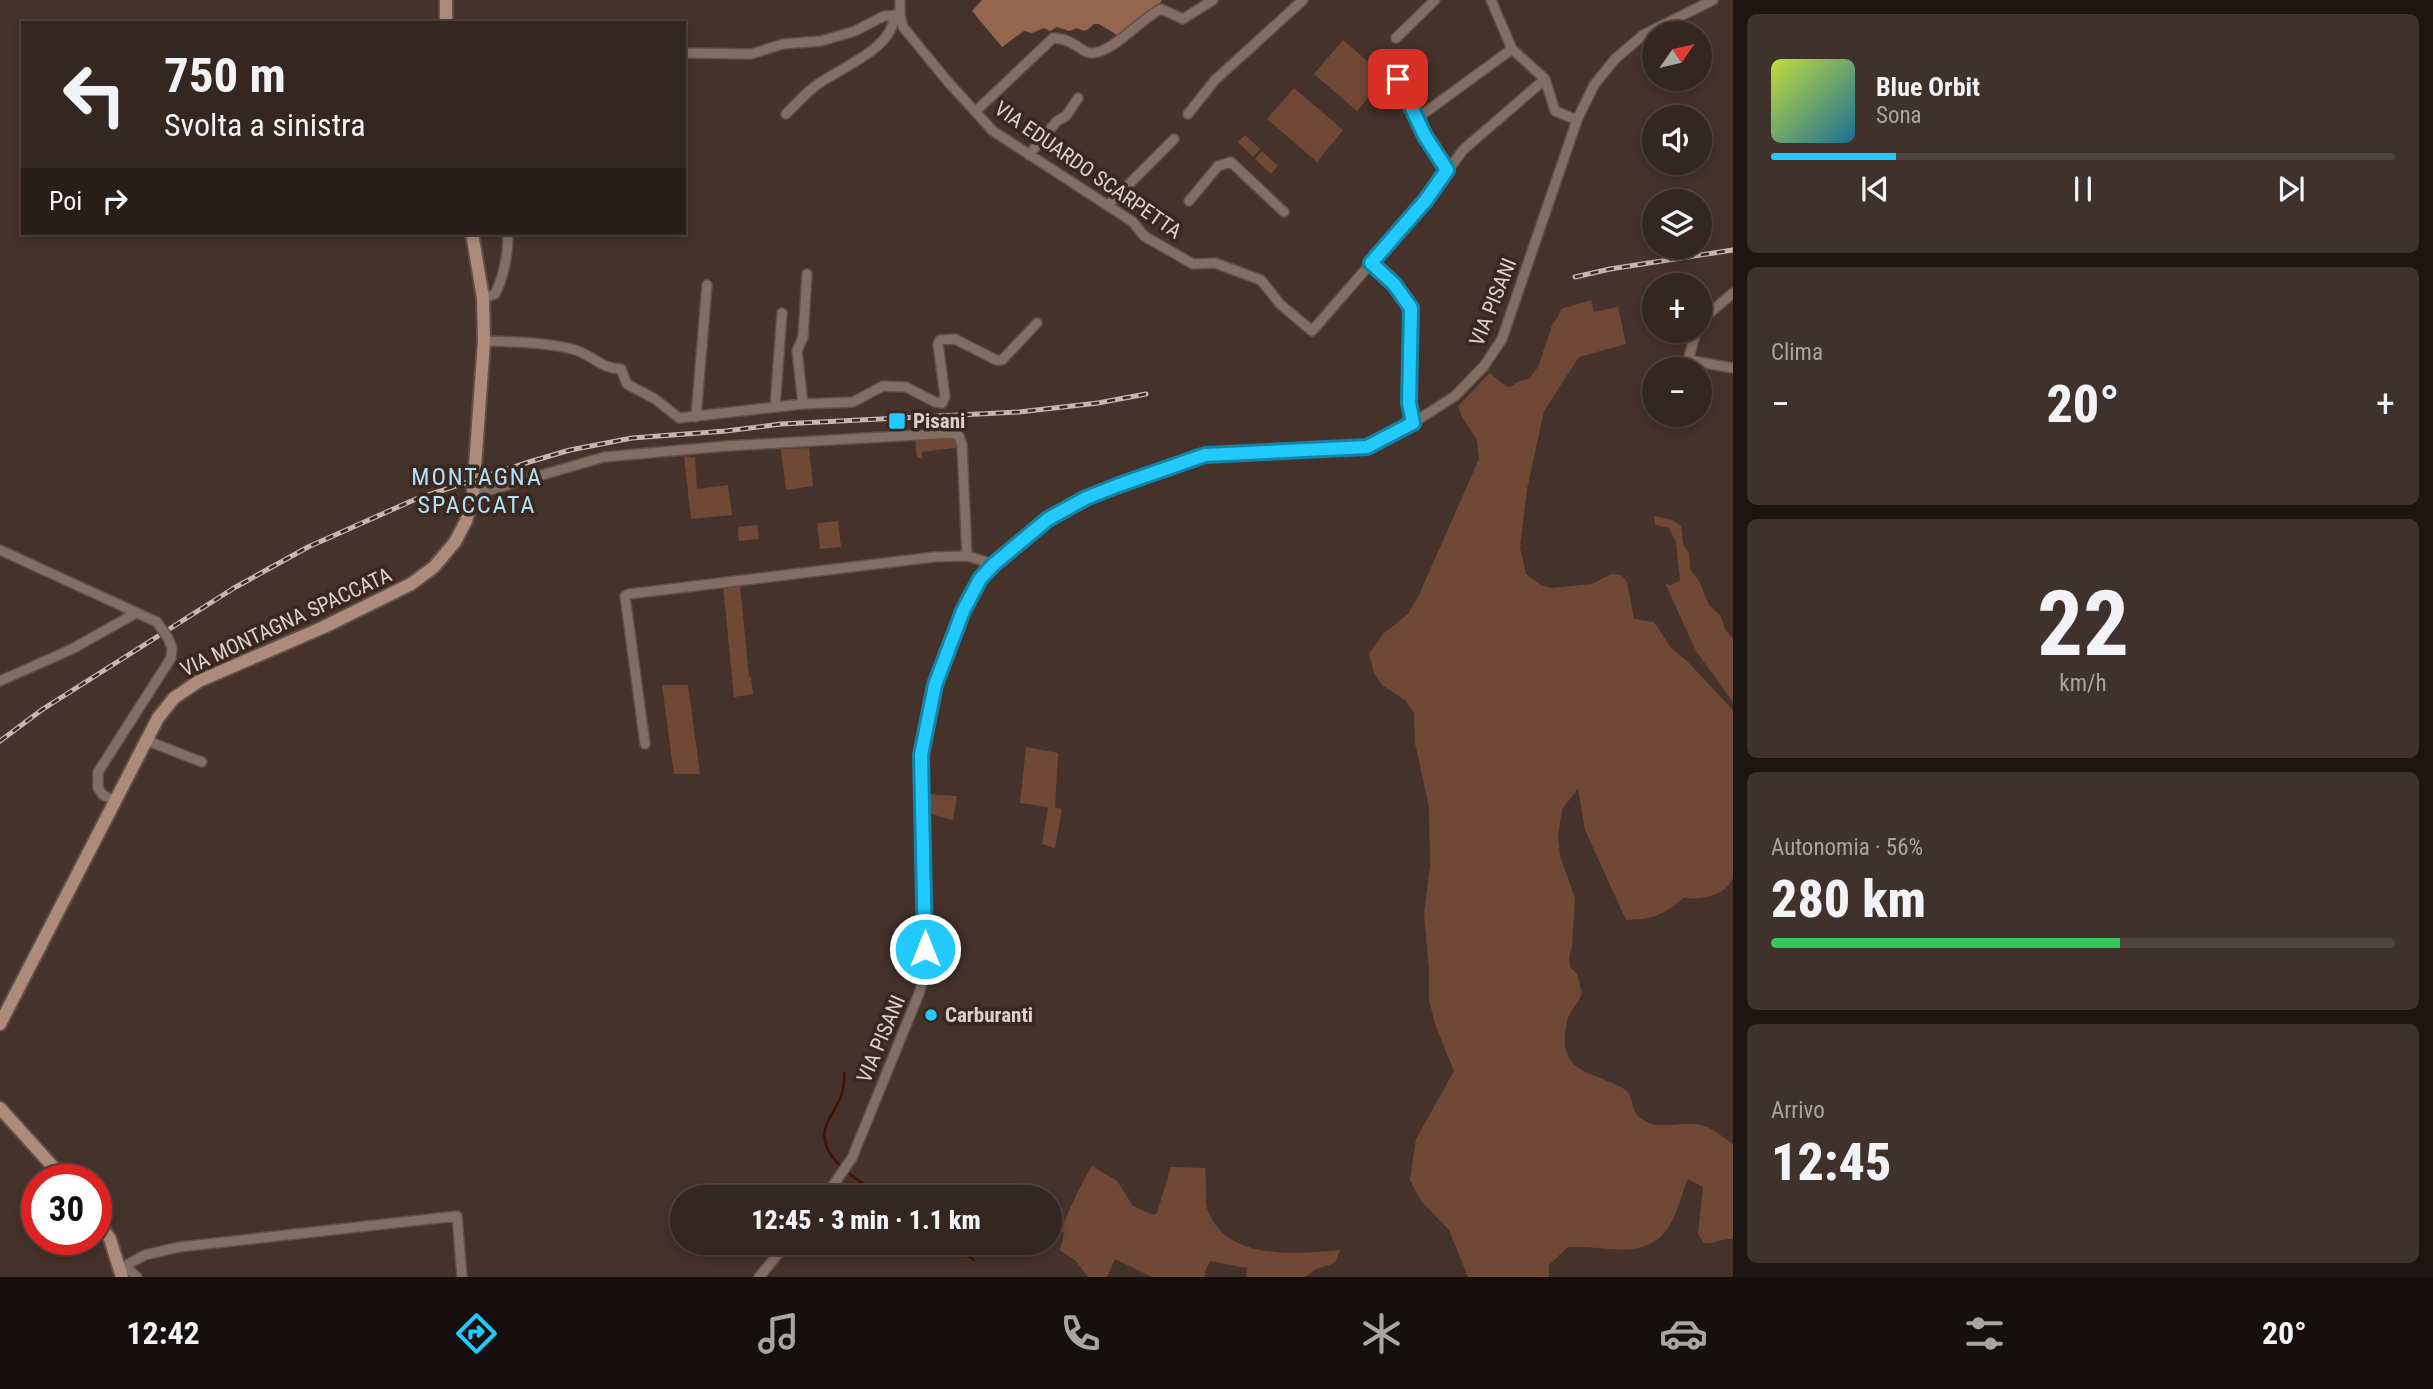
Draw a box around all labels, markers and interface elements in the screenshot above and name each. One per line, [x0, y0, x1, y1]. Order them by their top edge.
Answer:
north arrow [1642, 21, 1712, 91]
map controls [1642, 21, 1712, 427]
text: 750 m [164, 47, 286, 104]
icon: left [49, 49, 140, 140]
pin [1368, 49, 1428, 109]
icon: arrive [1379, 60, 1417, 98]
text: Blue Orbit [1876, 72, 1980, 102]
street label: VIA EDUARDO SCARPETTA [990, 96, 1186, 244]
text: Sona [1876, 102, 1922, 129]
button: sound [1642, 105, 1712, 175]
text: Svolta a sinistra [164, 106, 366, 144]
icon: previous [1856, 170, 1894, 208]
icon: pause [2064, 170, 2102, 208]
icon: next [2272, 170, 2310, 208]
icon: right [96, 182, 134, 220]
text: Poi [49, 186, 82, 216]
button: layers [1642, 189, 1712, 259]
street label: VIA PISANI [1465, 255, 1521, 349]
button: + [1642, 273, 1712, 343]
text: Clima [1771, 339, 1823, 366]
button: − [1642, 357, 1712, 427]
text: 20° [2046, 374, 2120, 435]
text: − [1771, 382, 1790, 426]
text: + [2376, 382, 2395, 426]
place label: Pisani [913, 409, 965, 433]
marker: Pisani [887, 411, 907, 431]
district label: MONTAGNA SPACCATA [411, 463, 543, 519]
street label: VIA MONTAGNA SPACCATA [177, 563, 395, 681]
text: 22 [2037, 571, 2129, 677]
text: km/h [2059, 670, 2107, 697]
text: Autonomia · 56% [1771, 834, 1923, 861]
text: 280 km [1771, 869, 1926, 930]
position arrow [888, 912, 962, 986]
street label: VIA PISANI [852, 992, 910, 1086]
place label: Carburanti [945, 1003, 1033, 1027]
marker: Carburanti [923, 1007, 939, 1023]
text: Arrivo [1771, 1097, 1825, 1124]
text: 12:45 [1771, 1132, 1891, 1193]
speed limit sign: 30 [21, 1164, 112, 1255]
text: 12:45 · 3 min · 1.1 km [751, 1205, 981, 1235]
icon: directions [452, 1309, 501, 1358]
icon: music [754, 1309, 803, 1358]
icon: phone [1056, 1309, 1105, 1358]
icon: climate [1357, 1309, 1406, 1358]
icon: car [1659, 1309, 1708, 1358]
icon: filters [1960, 1309, 2009, 1358]
text: 12:42 [126, 1314, 200, 1352]
text: 20° [2262, 1314, 2307, 1352]

